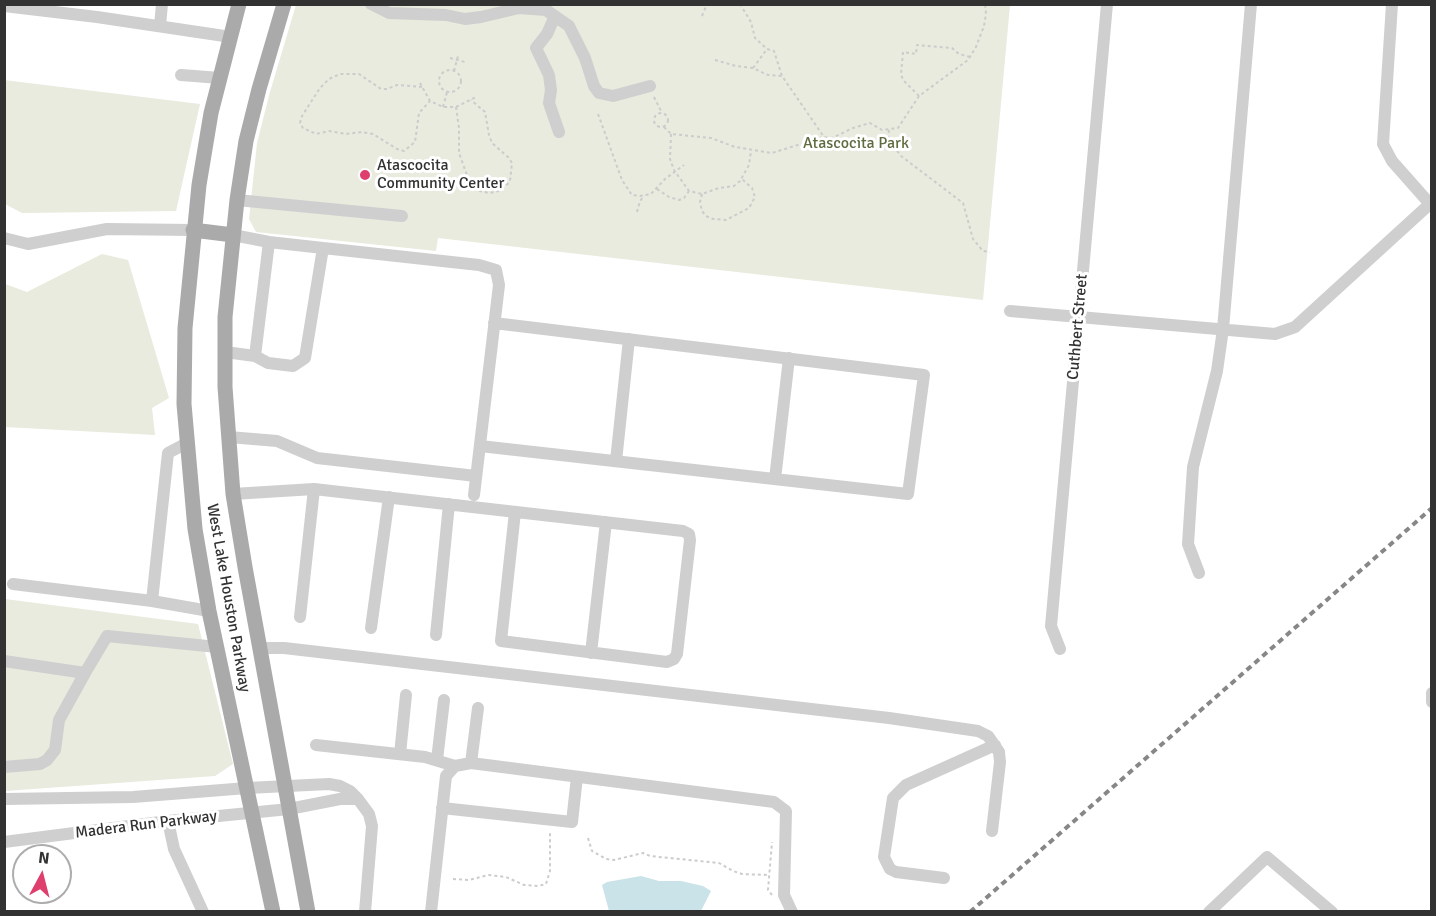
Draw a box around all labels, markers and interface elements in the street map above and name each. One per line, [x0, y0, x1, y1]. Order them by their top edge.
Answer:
park label: Atascocita Park [803, 134, 909, 154]
place label: Atascocita Community Center [377, 156, 504, 194]
marker: Atascocita Community Center [358, 168, 372, 182]
street label: Cuthbert Street [1064, 273, 1092, 381]
street label: West Lake Houston Parkway [202, 502, 254, 694]
street label: Madera Run Parkway [74, 807, 218, 843]
north arrow [12, 844, 72, 904]
text: N [37, 848, 51, 869]

